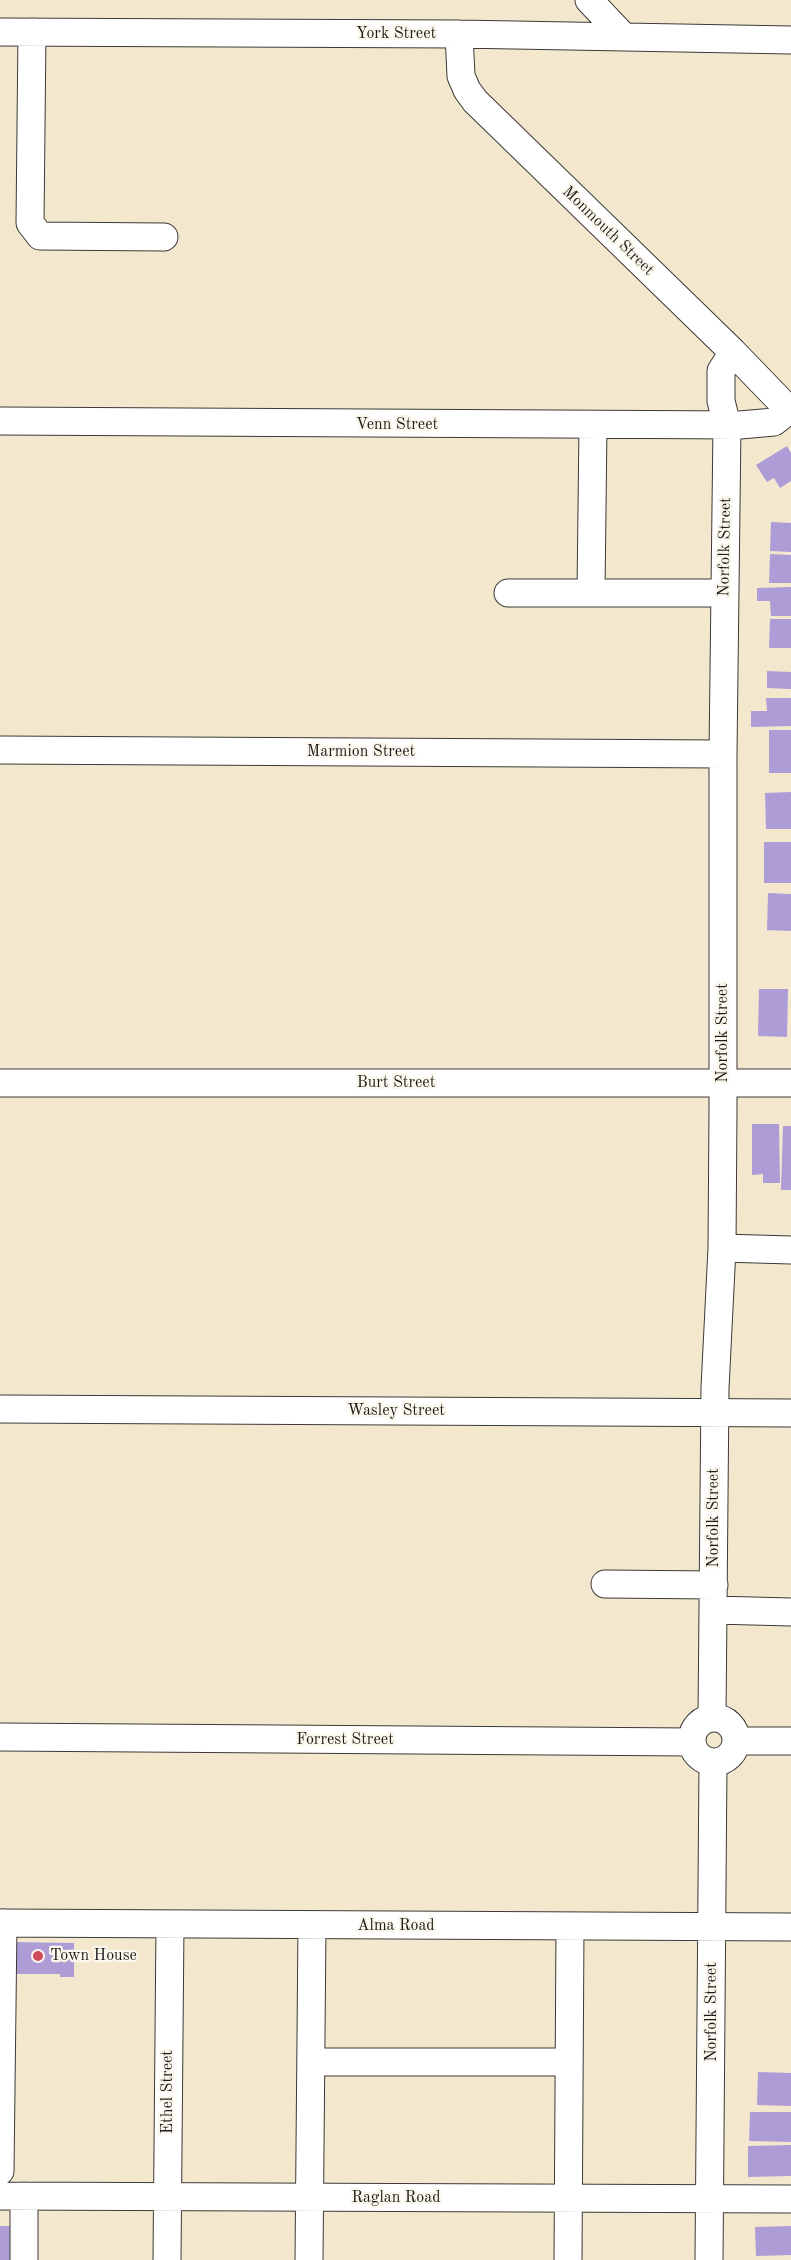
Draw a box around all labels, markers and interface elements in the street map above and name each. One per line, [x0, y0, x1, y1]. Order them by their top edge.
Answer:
street label: York Street [356, 24, 436, 44]
street label: Monmouth Street [558, 182, 658, 280]
street label: Venn Street [356, 415, 438, 435]
street label: Norfolk Street [715, 497, 735, 597]
street label: Marmion Street [307, 742, 415, 762]
street label: Norfolk Street [713, 983, 733, 1083]
street label: Burt Street [357, 1073, 435, 1093]
street label: Wasley Street [347, 1401, 445, 1421]
street label: Norfolk Street [704, 1468, 724, 1568]
street label: Forrest Street [296, 1730, 394, 1750]
street label: Alma Road [357, 1916, 435, 1936]
place label: Town House [50, 1946, 137, 1966]
marker: Town House [31, 1949, 45, 1963]
street label: Norfolk Street [702, 1962, 722, 2062]
street label: Ethel Street [158, 2050, 178, 2134]
street label: Raglan Road [352, 2188, 440, 2208]

